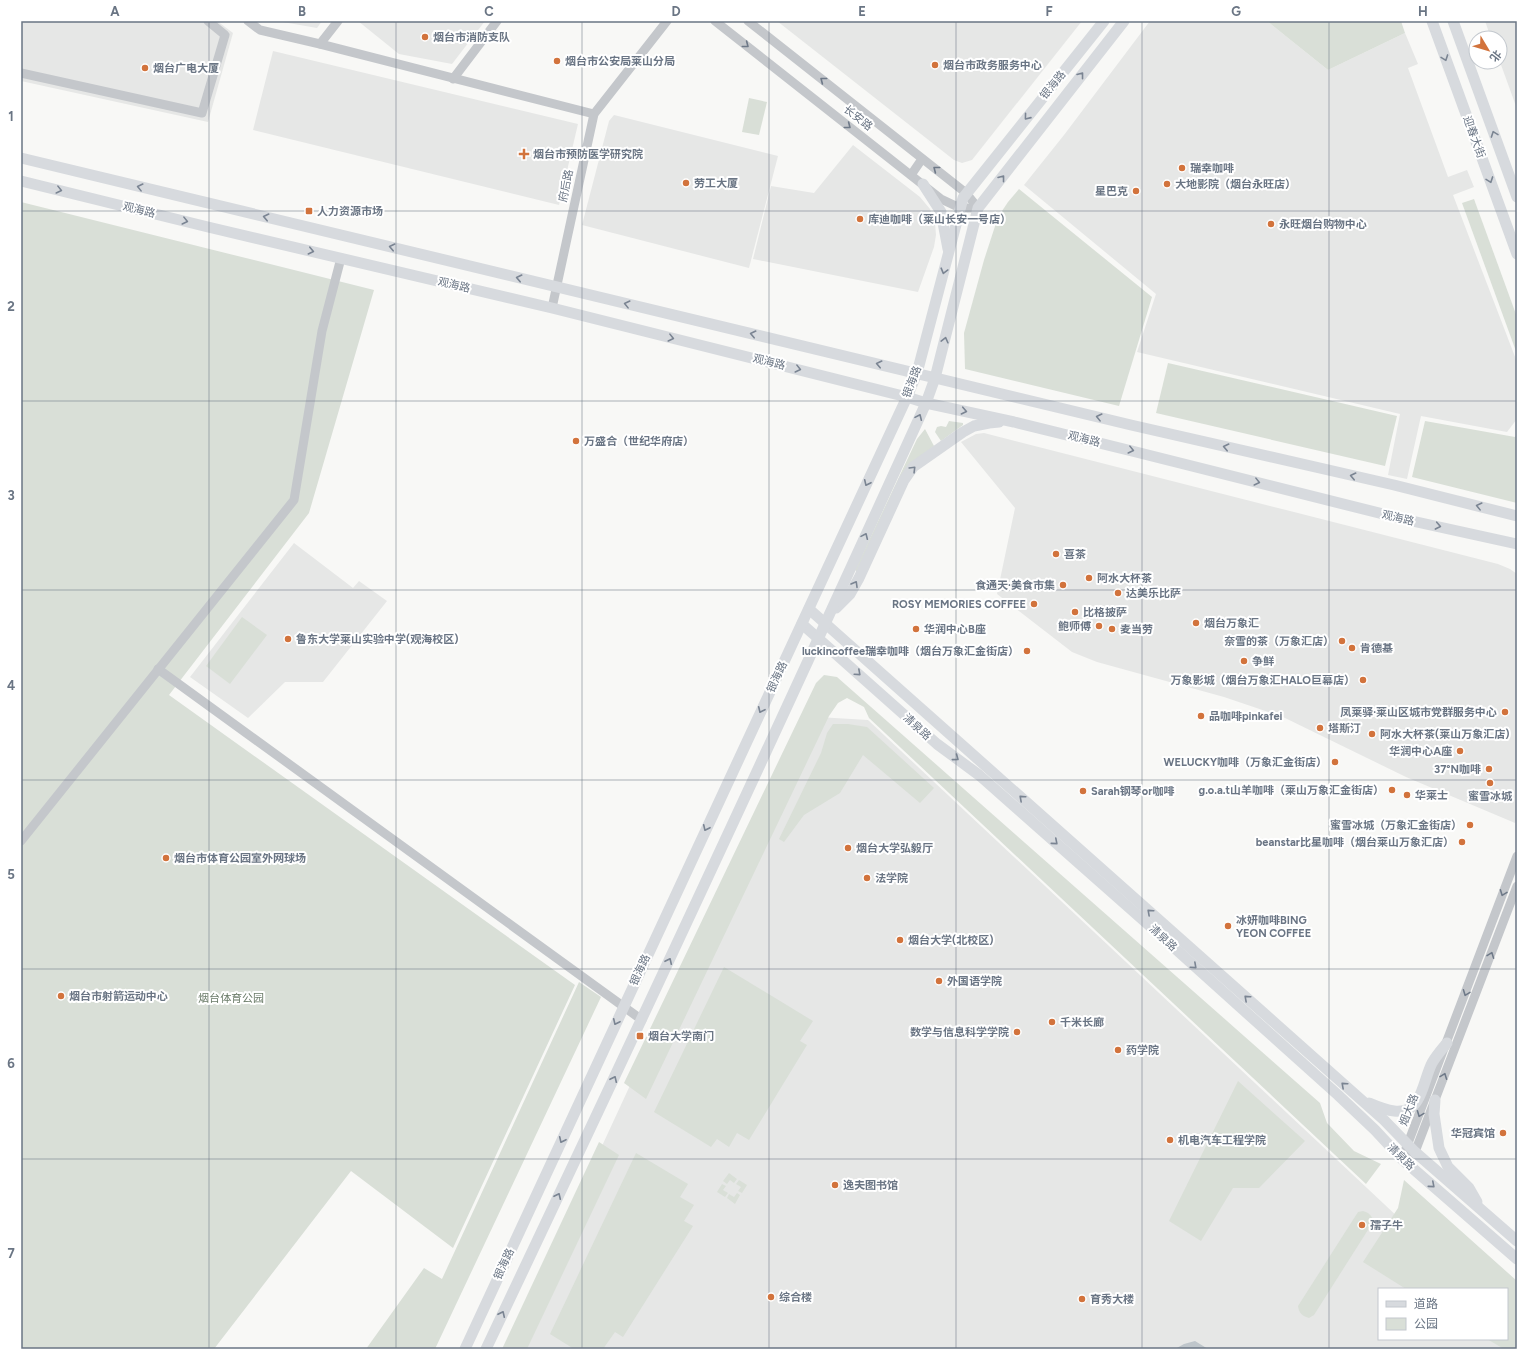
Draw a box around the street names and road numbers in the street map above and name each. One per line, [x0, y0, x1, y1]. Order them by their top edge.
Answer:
street label: 银海路 [1038, 68, 1068, 102]
street label: 长安路 [841, 103, 875, 133]
street label: 迎春大街 [1460, 114, 1488, 160]
street label: 府后路 [556, 169, 576, 203]
street label: 观海路 [121, 200, 157, 220]
street label: 观海路 [436, 275, 472, 295]
street label: 观海路 [751, 352, 787, 372]
street label: 银海路 [900, 364, 924, 400]
street label: 观海路 [1066, 429, 1102, 449]
street label: 观海路 [1380, 508, 1416, 528]
street label: 银海路 [764, 659, 790, 695]
street label: 清泉路 [900, 711, 934, 743]
street label: 清泉路 [1146, 922, 1180, 954]
street label: 银海路 [627, 952, 653, 988]
street label: 烟大路 [1397, 1092, 1421, 1128]
street label: 清泉路 [1385, 1141, 1417, 1173]
street label: 银海路 [491, 1246, 517, 1282]

